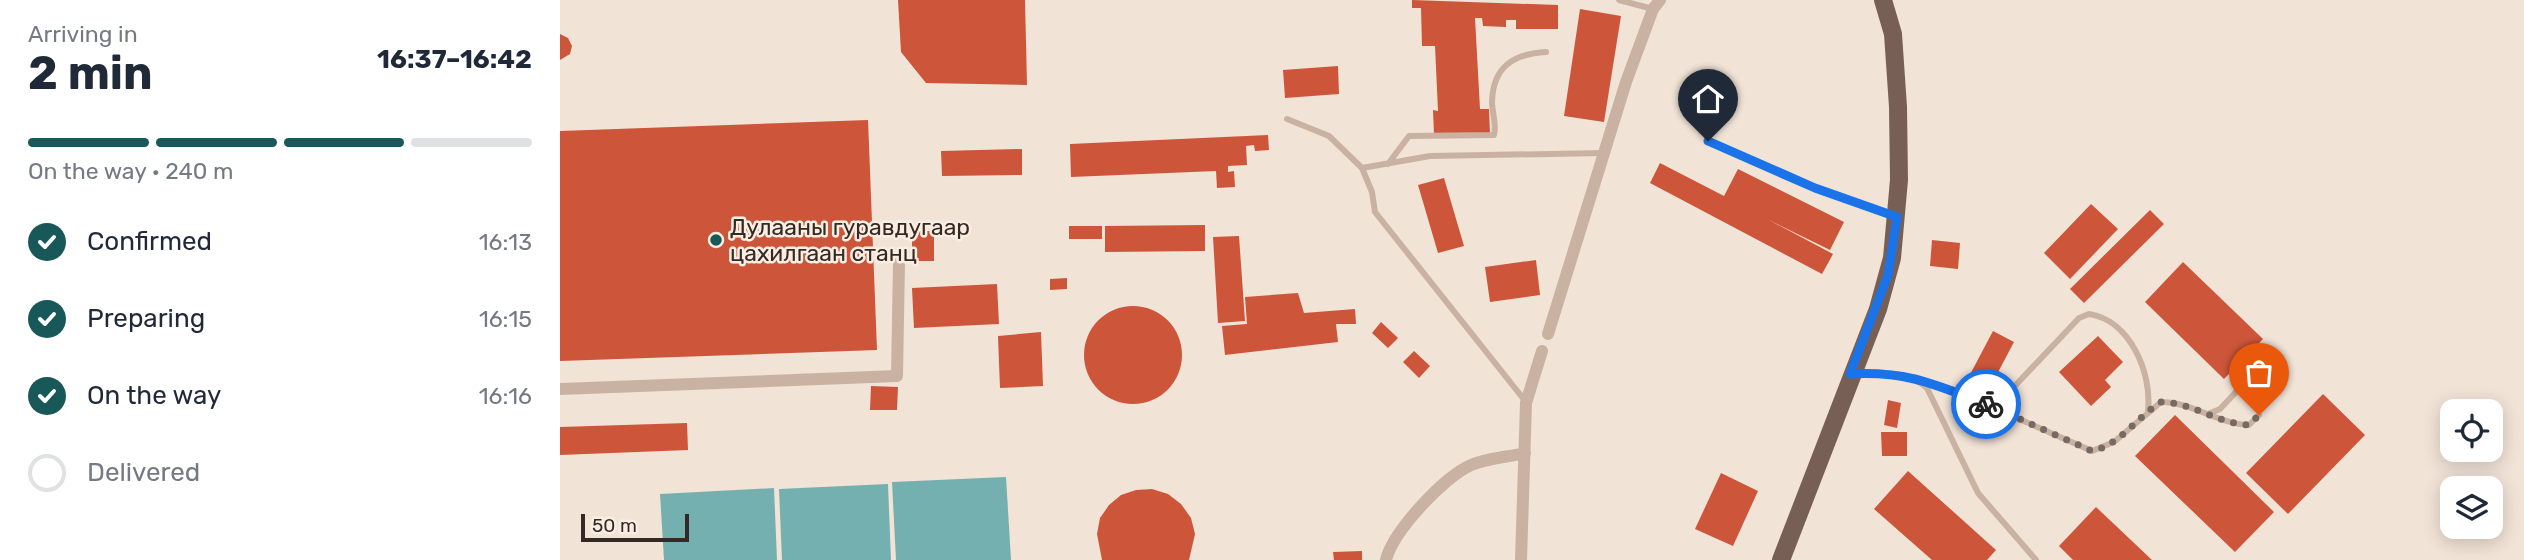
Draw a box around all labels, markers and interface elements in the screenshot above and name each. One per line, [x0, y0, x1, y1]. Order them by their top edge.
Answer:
text: Arriving in [28, 20, 138, 48]
text: 16:37–16:42 [377, 44, 532, 75]
text: 2 min [28, 46, 153, 101]
pin [1678, 69, 1738, 141]
icon: home [1689, 80, 1727, 118]
text: On the way · 240 m [28, 157, 233, 185]
place label: Дулааны гуравдугаар цахилгаан станц [730, 213, 970, 267]
icon: check [28, 223, 66, 261]
text: Confirmed [87, 226, 212, 257]
text: 16:13 [479, 228, 532, 256]
marker: Дулааны гуравдугаар цахилгаан станц [708, 232, 724, 248]
icon: check [28, 300, 66, 338]
text: Preparing [87, 303, 205, 334]
text: 16:15 [479, 305, 532, 333]
pin [2229, 343, 2289, 415]
icon: bag [2240, 354, 2278, 392]
courier [1951, 369, 2021, 439]
icon: check [28, 377, 66, 415]
text: On the way [87, 380, 221, 411]
text: 16:16 [479, 382, 532, 410]
icon: bike [1967, 385, 2005, 423]
map controls [2440, 399, 2503, 539]
button: locate [2440, 399, 2503, 462]
text: Delivered [87, 457, 200, 488]
button: layers [2440, 476, 2503, 539]
scale bar [581, 511, 690, 543]
text: 50 m [592, 514, 637, 537]

